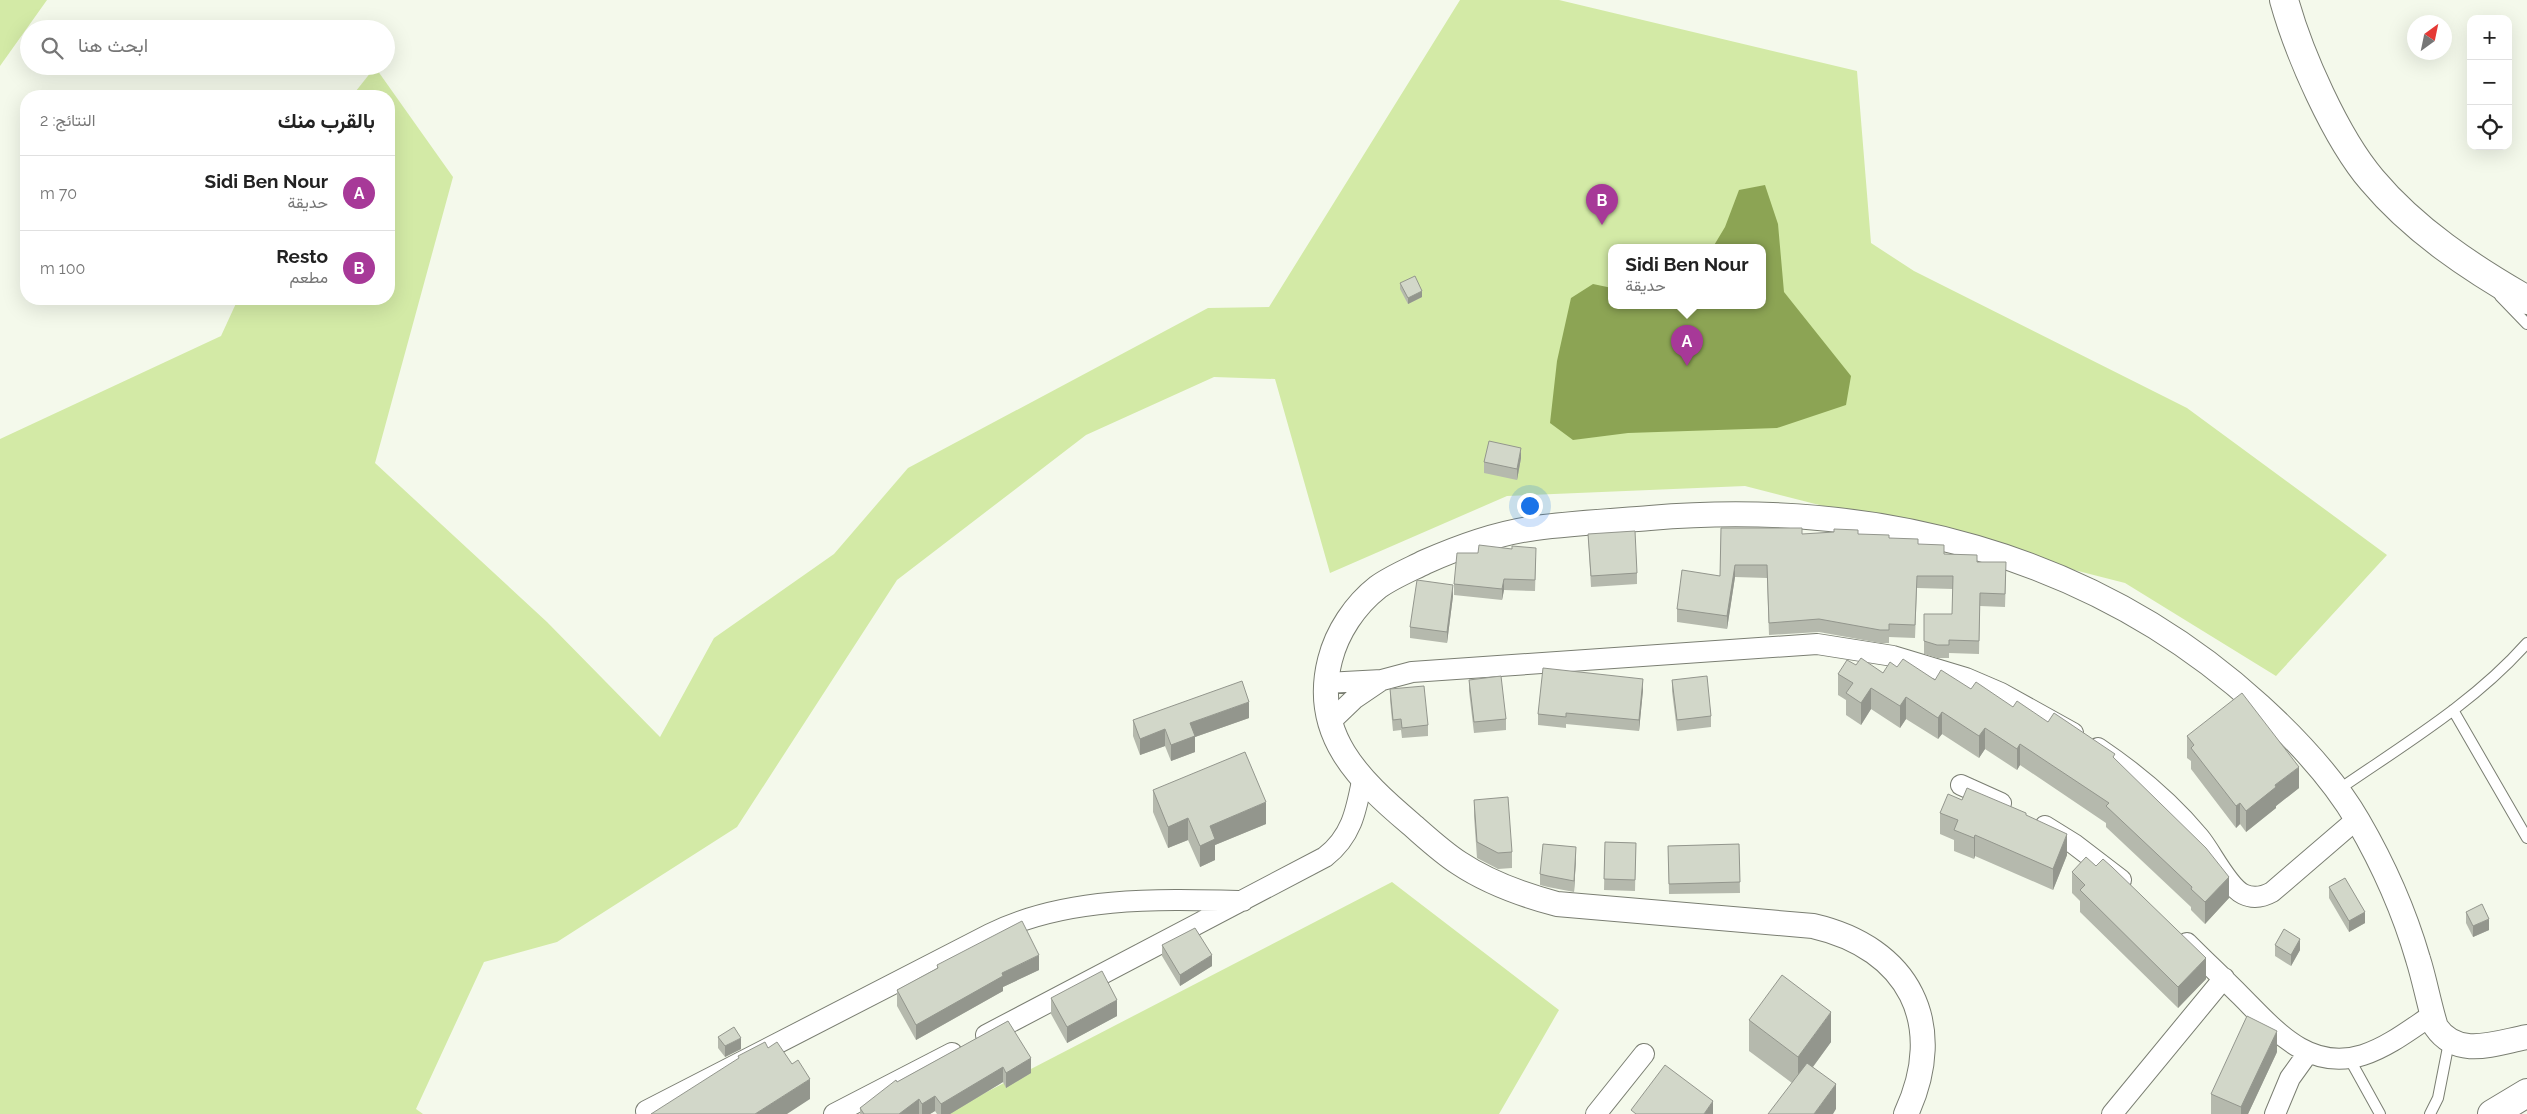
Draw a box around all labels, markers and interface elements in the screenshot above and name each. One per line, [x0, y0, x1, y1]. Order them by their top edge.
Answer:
north arrow [2407, 15, 2452, 60]
map controls [2467, 15, 2512, 150]
button: + [2467, 15, 2512, 60]
search box [20, 20, 395, 75]
icon: search [38, 34, 66, 62]
text: ابحث هنا [78, 34, 148, 56]
button: − [2467, 60, 2512, 105]
button: locate [2467, 105, 2512, 150]
text: بالقرب منك [278, 108, 375, 133]
text: النتائج: 2 [40, 111, 95, 130]
text: Sidi Ben Nour [205, 170, 328, 192]
text: 70 m [40, 184, 77, 203]
text: A [354, 184, 364, 203]
pin: B [1586, 184, 1618, 225]
text: حديقة [288, 193, 328, 212]
popup [1608, 244, 1766, 309]
text: Resto [276, 245, 328, 267]
text: Sidi Ben Nour [1625, 253, 1749, 275]
text: 100 m [40, 259, 85, 278]
text: B [354, 259, 364, 278]
text: مطعم [289, 268, 328, 287]
text: حديقة [1625, 276, 1666, 295]
pin: A [1671, 325, 1703, 366]
your location [1517, 493, 1543, 519]

